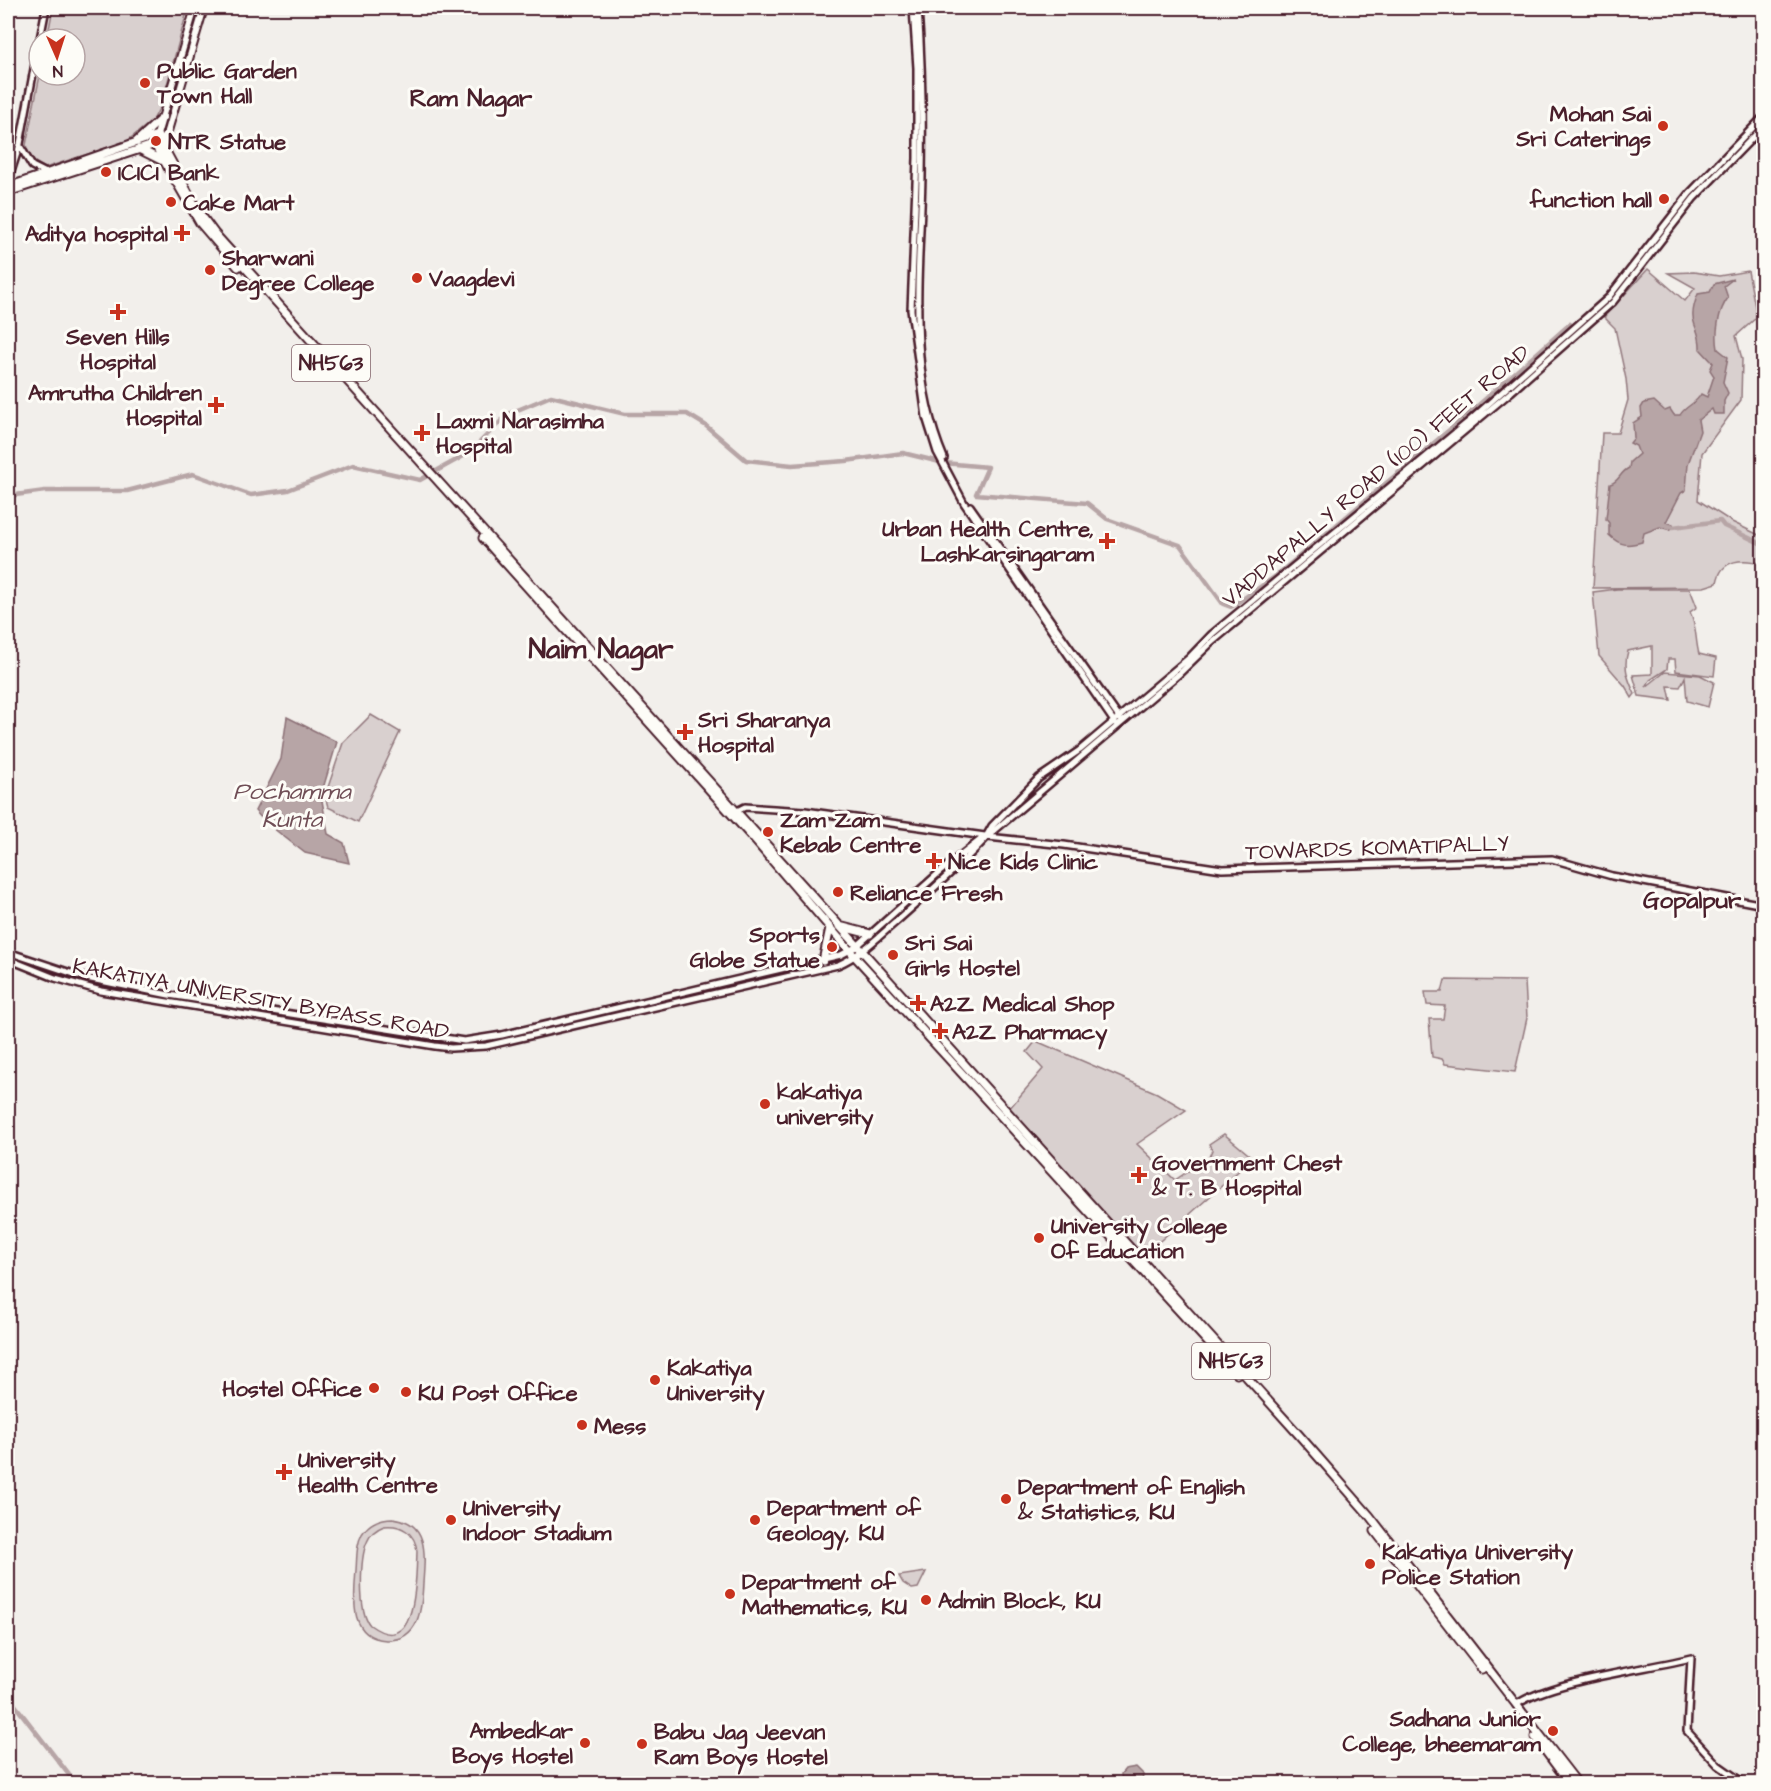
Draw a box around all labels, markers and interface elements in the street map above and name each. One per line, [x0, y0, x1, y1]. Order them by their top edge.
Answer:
north arrow [27, 27, 87, 87]
place label: Public Garden Town Hall [156, 56, 297, 112]
text: N [52, 60, 63, 82]
marker: Public Garden Town Hall [138, 76, 152, 90]
district label: Ram Nagar [410, 82, 533, 117]
place label: Mohan Sai Sri Caterings [1515, 99, 1652, 156]
marker: Mohan Sai Sri Caterings [1656, 119, 1670, 133]
place label: NTR Statue [168, 127, 286, 158]
marker: NTR Statue [149, 134, 163, 148]
place label: ICICI Bank [118, 158, 220, 189]
marker: ICICI Bank [99, 165, 113, 179]
place label: function hall [1528, 185, 1653, 216]
place label: Cake Mart [183, 188, 296, 219]
marker: function hall [1657, 192, 1671, 206]
marker: Cake Mart [164, 195, 178, 209]
place label: Aditya hospital [25, 219, 169, 252]
marker: Aditya hospital [173, 224, 191, 242]
place label: Sharwani Degree College [221, 243, 374, 300]
marker: Sharwani Degree College [203, 263, 217, 277]
place label: Vaagdevi [428, 264, 515, 296]
marker: Vaagdevi [410, 271, 424, 285]
marker: Seven Hills Hospital [109, 303, 127, 321]
place label: Seven Hills Hospital [65, 322, 170, 378]
street label: VADDAPALLY ROAD (100) FEET ROAD [1215, 338, 1537, 614]
road number: NH563 [292, 345, 370, 381]
place label: Amrutha Children Hospital [28, 378, 203, 434]
marker: Amrutha Children Hospital [207, 396, 225, 414]
place label: Laxmi Narasimha Hospital [436, 406, 605, 462]
marker: Laxmi Narasimha Hospital [413, 424, 431, 442]
place label: Urban Health Centre, Lashkarsingaram [882, 514, 1095, 571]
marker: Urban Health Centre, Lashkarsingaram [1098, 532, 1116, 550]
district label: Naim Nagar [529, 630, 674, 671]
place label: Sri Sharanya Hospital [697, 705, 831, 761]
marker: Sri Sharanya Hospital [676, 723, 694, 741]
water label: Pochamma Kunta [233, 775, 353, 837]
place label: Zam Zam Kebab Centre [780, 805, 921, 861]
marker: Zam Zam Kebab Centre [761, 825, 775, 839]
street label: TOWARDS KOMATIPALLY [1245, 828, 1510, 869]
place label: Nice Kids Clinic [948, 847, 1098, 878]
marker: Nice Kids Clinic [925, 852, 943, 870]
place label: Reliance Fresh [850, 878, 1004, 909]
district label: Gopalpur [1643, 884, 1742, 918]
marker: Reliance Fresh [831, 885, 845, 899]
place label: Sports Globe Statue [690, 920, 820, 976]
place label: Sri Sai Girls Hostel [904, 928, 1021, 984]
marker: Sports Globe Statue [825, 940, 839, 954]
marker: Sri Sai Girls Hostel [886, 948, 900, 962]
street label: KAKATIYA UNIVERSITY BYPASS ROAD [70, 951, 451, 1048]
place label: A2Z Medical Shop [930, 989, 1115, 1020]
marker: A2Z Medical Shop [911, 996, 925, 1010]
place label: A2Z Pharmacy [952, 1017, 1108, 1050]
marker: A2Z Pharmacy [933, 1024, 947, 1038]
place label: kakatiya university [776, 1077, 874, 1135]
marker: kakatiya university [758, 1097, 772, 1111]
place label: Government Chest & T. B Hospital [1151, 1148, 1343, 1204]
marker: Government Chest & T. B Hospital [1130, 1166, 1148, 1184]
place label: University College Of Education [1051, 1211, 1227, 1267]
marker: University College Of Education [1032, 1231, 1046, 1245]
road number: NH563 [1192, 1343, 1270, 1379]
place label: Kakatiya University [667, 1353, 765, 1411]
marker: Kakatiya University [648, 1373, 662, 1387]
place label: Hostel Office [222, 1374, 362, 1405]
place label: KU Post Office [418, 1378, 578, 1409]
marker: Hostel Office [367, 1381, 381, 1395]
marker: KU Post Office [399, 1385, 413, 1399]
place label: Mess [594, 1411, 646, 1442]
marker: Mess [575, 1418, 589, 1432]
place label: University Health Centre [298, 1445, 438, 1501]
marker: University Health Centre [275, 1463, 293, 1481]
place label: Department of English & Statistics, KU [1017, 1472, 1246, 1528]
marker: Department of English & Statistics, KU [999, 1492, 1013, 1506]
place label: University Indoor Stadium [463, 1493, 612, 1549]
place label: Department of Geology, KU [767, 1493, 922, 1551]
marker: University Indoor Stadium [444, 1513, 458, 1527]
marker: Department of Geology, KU [748, 1513, 762, 1527]
place label: Kakatiya University Police Station [1382, 1537, 1574, 1593]
marker: Kakatiya University Police Station [1363, 1557, 1377, 1571]
place label: Department of Mathematics, KU [742, 1567, 907, 1623]
place label: Admin Block, KU [938, 1586, 1101, 1617]
marker: Department of Mathematics, KU [723, 1587, 737, 1601]
marker: Admin Block, KU [919, 1593, 933, 1607]
place label: Sadhana Junior College, bheemaram [1342, 1704, 1542, 1761]
place label: Ambedkar Boys Hostel [452, 1716, 574, 1774]
place label: Babu Jag Jeevan Ram Boys Hostel [654, 1717, 828, 1775]
marker: Sadhana Junior College, bheemaram [1546, 1724, 1560, 1738]
marker: Ambedkar Boys Hostel [578, 1736, 592, 1750]
marker: Babu Jag Jeevan Ram Boys Hostel [635, 1737, 649, 1751]

